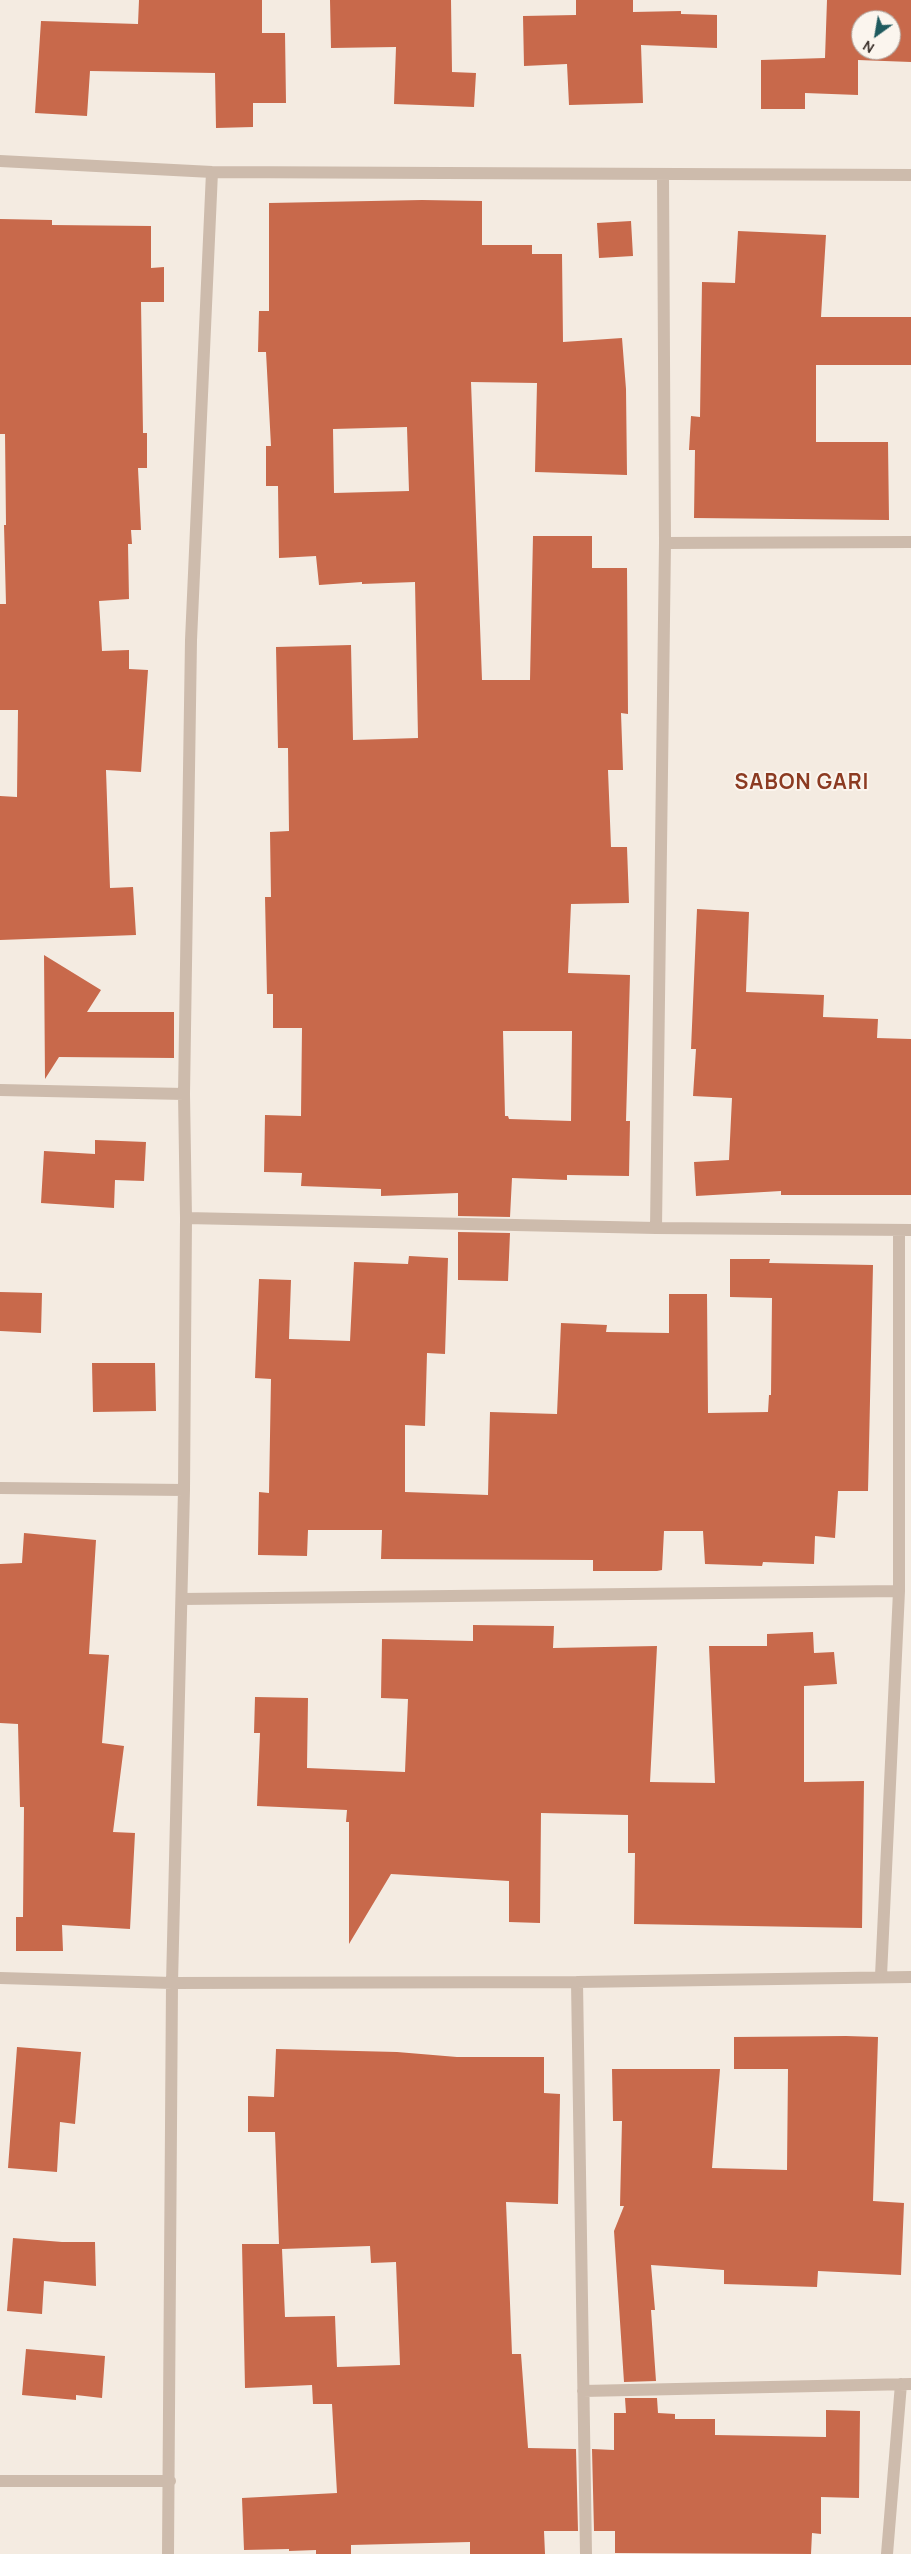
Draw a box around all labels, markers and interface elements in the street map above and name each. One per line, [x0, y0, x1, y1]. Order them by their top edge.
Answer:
north arrow [851, 10, 901, 60]
text: N [859, 37, 878, 58]
district label: SABON GARI [733, 770, 871, 796]

